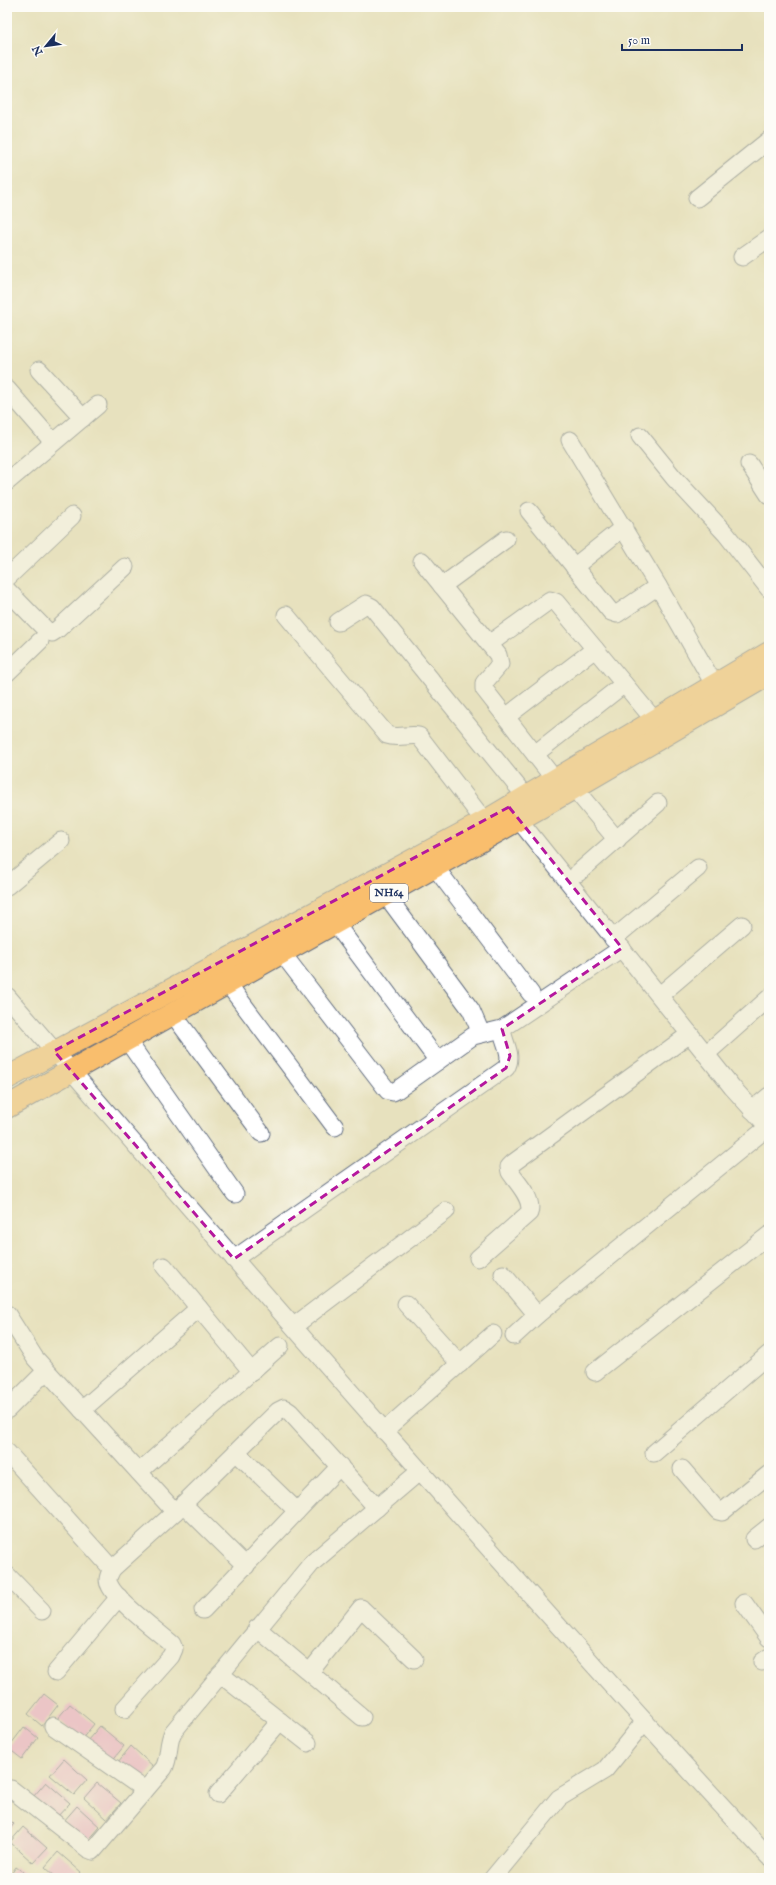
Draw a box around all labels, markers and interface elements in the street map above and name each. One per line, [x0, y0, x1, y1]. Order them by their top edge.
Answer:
north arrow [26, 26, 66, 66]
scale bar [622, 26, 742, 52]
text: 50 m [628, 33, 650, 48]
text: N [29, 42, 47, 59]
road number: NH64 [370, 884, 408, 902]

